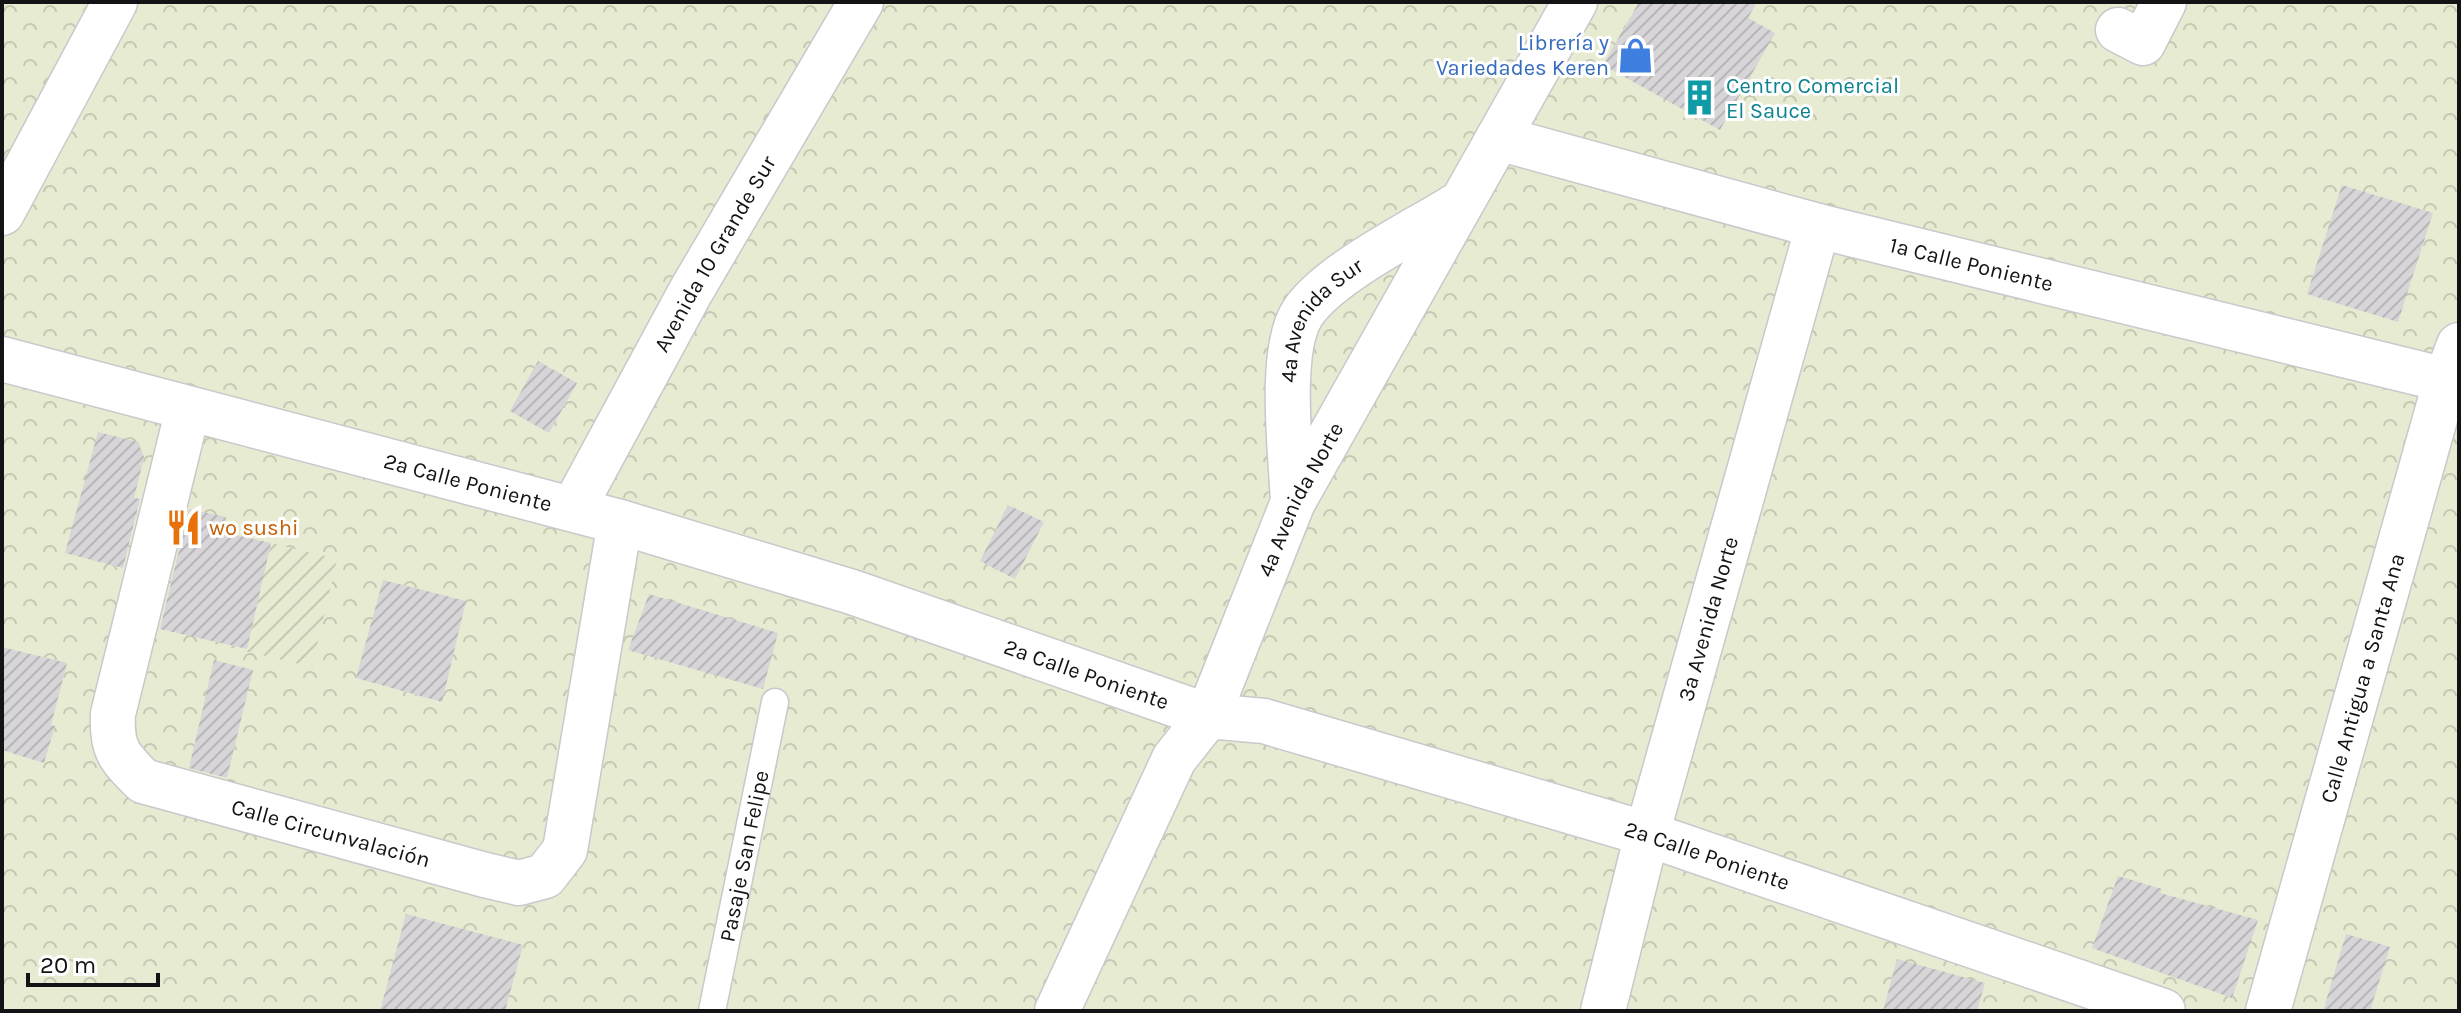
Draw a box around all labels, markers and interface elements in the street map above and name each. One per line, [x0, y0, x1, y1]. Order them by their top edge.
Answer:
place label: Librería y Variedades Keren [1436, 30, 1609, 81]
shop icon: Librería y Variedades Keren [1616, 36, 1654, 74]
place label: Centro Comercial El Sauce [1726, 73, 1899, 124]
building icon: Centro Comercial El Sauce [1681, 79, 1719, 117]
street label: Avenida 10 Grande Sur [649, 151, 782, 357]
street label: 1a Calle Poniente [1887, 232, 2056, 297]
street label: 4a Avenida Sur [1276, 253, 1368, 383]
street label: 4a Avenida Norte [1253, 418, 1349, 581]
street label: 2a Calle Poniente [381, 448, 555, 518]
restaurant icon: wo sushi [164, 508, 202, 546]
place label: wo sushi [209, 515, 298, 541]
street label: 3a Avenida Norte [1673, 534, 1744, 704]
street label: Calle Antigua a Santa Ana [2315, 551, 2410, 806]
street label: 2a Calle Poniente [1000, 634, 1172, 715]
street label: Pasaje San Felipe [714, 768, 775, 944]
street label: Calle Circunvalación [228, 794, 433, 873]
street label: 2a Calle Poniente [1621, 816, 1793, 896]
scale bar [28, 937, 158, 987]
text: 20 m [40, 951, 96, 979]

